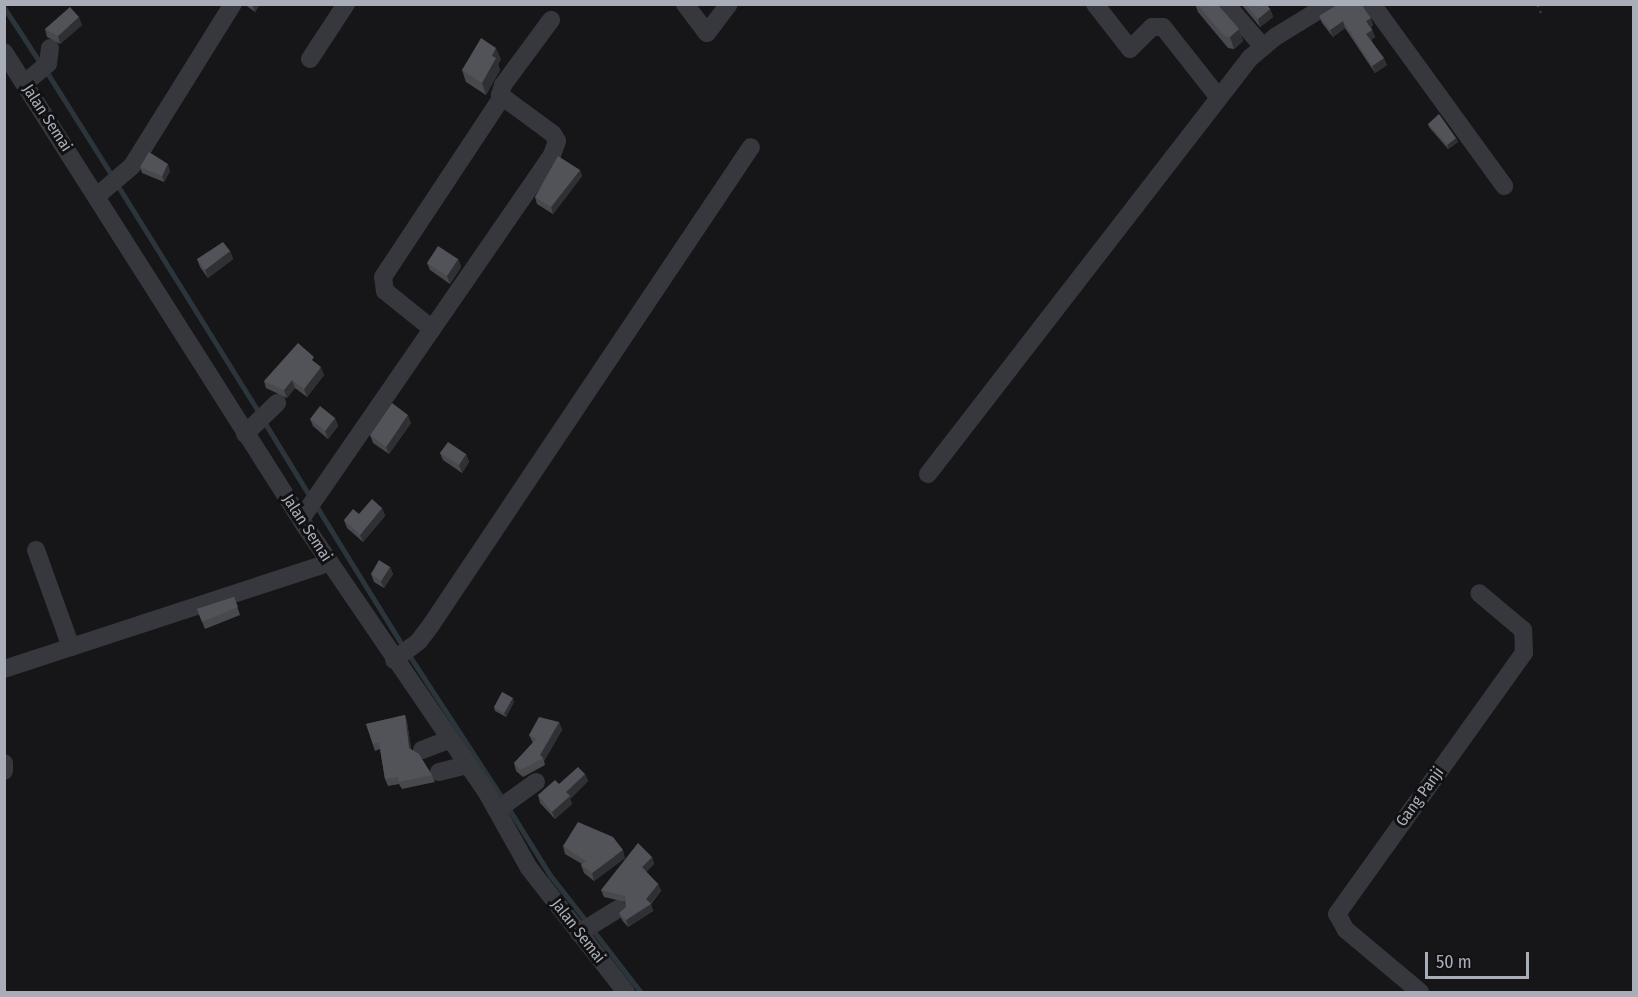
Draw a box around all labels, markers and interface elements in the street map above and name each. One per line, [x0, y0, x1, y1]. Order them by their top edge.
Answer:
street label: Jalan Semai [18, 81, 76, 155]
street label: Jalan Semai [278, 491, 336, 565]
street label: Gang Panji [1392, 764, 1448, 830]
street label: Jalan Semai [547, 895, 609, 967]
scale bar [1428, 940, 1532, 978]
text: 50 m [1436, 951, 1472, 973]

